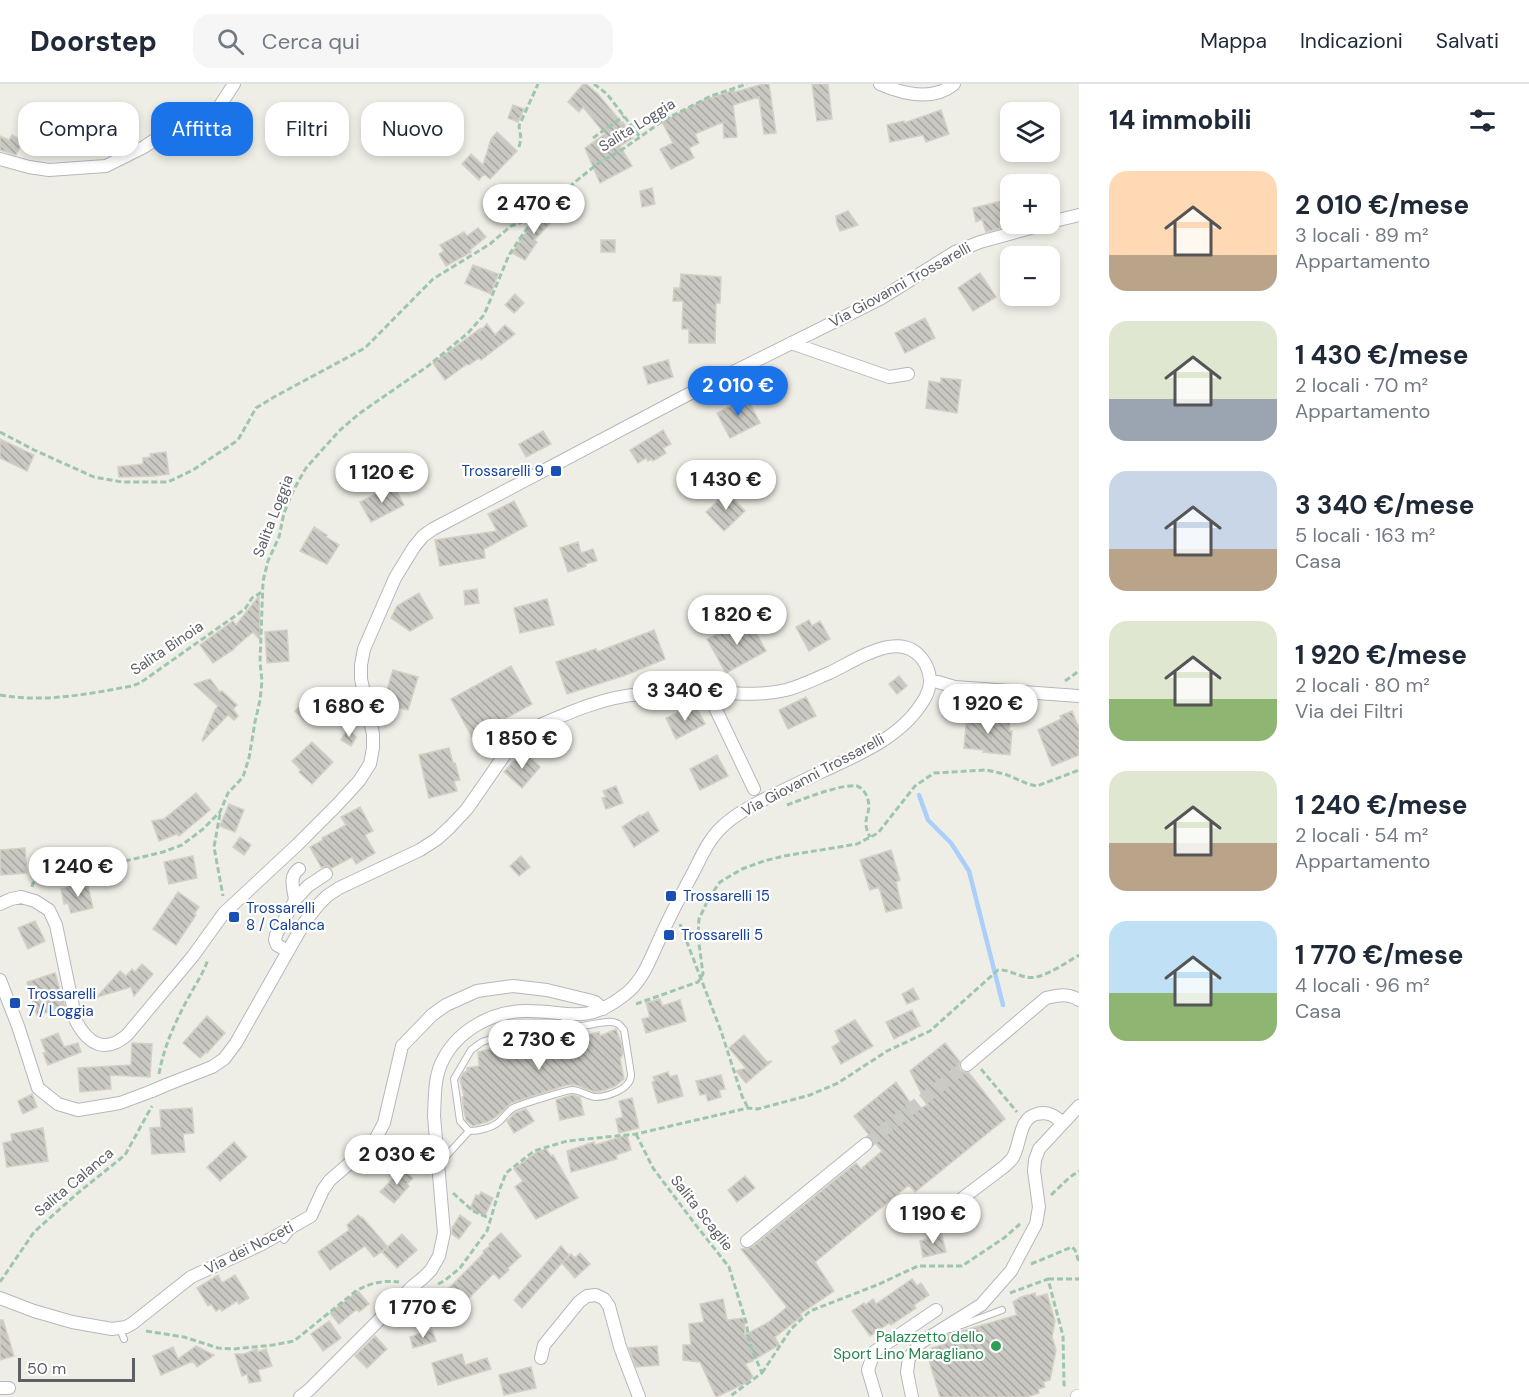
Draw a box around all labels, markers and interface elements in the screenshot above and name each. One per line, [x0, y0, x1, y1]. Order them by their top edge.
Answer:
search box [193, 14, 613, 68]
text: Doorstep [30, 23, 157, 60]
icon: search [214, 25, 247, 58]
text: Cerca qui [262, 27, 360, 56]
text: Mappa [1200, 27, 1267, 55]
text: Indicazioni [1300, 27, 1403, 55]
text: Salvati [1436, 27, 1499, 55]
street label: Salita Loggia [595, 94, 679, 156]
chip: Compra [18, 102, 139, 156]
chip: Affitta [151, 102, 253, 156]
chip: Filtri [265, 102, 349, 156]
chip: Nuovo [361, 102, 464, 156]
map controls [1000, 102, 1060, 306]
button: layers [1000, 102, 1060, 162]
text: 14 immobili [1109, 103, 1252, 137]
icon: filters [1466, 104, 1499, 137]
button: + [1000, 174, 1060, 234]
pin: 2 470 € [479, 184, 589, 235]
text: 2 010 €/mese [1295, 188, 1469, 222]
text: 2 470 € [497, 190, 571, 216]
icon: home [1157, 195, 1229, 267]
text: 3 locali · 89 m² [1295, 222, 1429, 248]
street label: Via Giovanni Trossarelli [826, 238, 974, 332]
button: − [1000, 246, 1060, 306]
text: Appartamento [1295, 248, 1430, 274]
text: 1 430 €/mese [1295, 338, 1468, 372]
icon: home [1157, 345, 1229, 417]
pin: 2 010 € [683, 366, 793, 417]
text: 2 010 € [702, 372, 774, 398]
text: 2 locali · 70 m² [1295, 372, 1428, 398]
text: Appartamento [1295, 398, 1430, 424]
pin: 1 120 € [327, 453, 437, 504]
text: 1 120 € [349, 459, 415, 485]
pin: 1 430 € [671, 460, 781, 511]
place label: Trossarelli 9 [462, 461, 544, 481]
marker: Trossarelli 9 [549, 464, 563, 478]
text: 1 430 € [690, 466, 762, 492]
street label: Salita Loggia [248, 472, 298, 560]
text: 3 340 €/mese [1295, 488, 1475, 522]
icon: home [1157, 495, 1229, 567]
text: 5 locali · 163 m² [1295, 522, 1435, 548]
text: Casa [1295, 548, 1341, 574]
pin: 1 820 € [682, 595, 792, 646]
text: 1 820 € [702, 601, 772, 627]
street label: Salita Binoia [127, 616, 207, 680]
text: 1 920 €/mese [1295, 638, 1467, 672]
icon: home [1157, 645, 1229, 717]
pin: 3 340 € [630, 671, 740, 722]
text: 2 locali · 80 m² [1295, 672, 1430, 698]
text: 3 340 € [647, 677, 723, 703]
pin: 1 920 € [933, 684, 1043, 735]
pin: 1 680 € [294, 687, 404, 738]
text: 1 920 € [953, 690, 1023, 716]
text: 1 680 € [313, 693, 385, 719]
text: Via dei Filtri [1295, 698, 1403, 724]
pin: 1 850 € [467, 719, 577, 770]
text: 1 850 € [486, 725, 558, 751]
street label: Via Giovanni Trossarelli [738, 729, 888, 821]
text: 1 240 €/mese [1295, 788, 1467, 822]
icon: home [1157, 795, 1229, 867]
text: 2 locali · 54 m² [1295, 822, 1428, 848]
pin: 1 240 € [23, 847, 133, 898]
text: Appartamento [1295, 848, 1430, 874]
text: 1 240 € [43, 853, 113, 879]
place label: Trossarelli 15 [683, 886, 770, 906]
marker: Trossarelli 15 [664, 889, 678, 903]
place label: Trossarelli 8 / Calanca [246, 898, 325, 935]
marker: Trossarelli 8 / Calanca [227, 910, 241, 924]
place label: Trossarelli 5 [681, 925, 763, 945]
marker: Trossarelli 5 [662, 928, 676, 942]
text: 1 770 €/mese [1295, 938, 1464, 972]
icon: home [1157, 945, 1229, 1017]
text: 4 locali · 96 m² [1295, 972, 1430, 998]
place label: Trossarelli 7 / Loggia [27, 984, 96, 1021]
marker: Trossarelli 7 / Loggia [8, 996, 22, 1010]
text: Casa [1295, 998, 1341, 1024]
pin: 2 730 € [484, 1020, 594, 1071]
text: 2 730 € [502, 1026, 576, 1052]
pin: 2 030 € [342, 1135, 452, 1186]
text: 2 030 € [359, 1141, 435, 1167]
street label: Salita Calanca [30, 1143, 118, 1221]
street label: Salita Scaglie [666, 1171, 738, 1255]
pin: 1 190 € [878, 1194, 988, 1245]
text: 1 190 € [900, 1200, 966, 1226]
street label: Via dei Noceti [201, 1217, 297, 1279]
pin: 1 770 € [368, 1288, 478, 1339]
text: 1 770 € [389, 1294, 457, 1320]
place label: Palazzetto dello Sport Lino Maragliano [833, 1327, 984, 1364]
marker: Palazzetto dello Sport Lino Maragliano [989, 1339, 1003, 1353]
scale bar [18, 1355, 135, 1382]
text: 50 m [27, 1358, 66, 1379]

